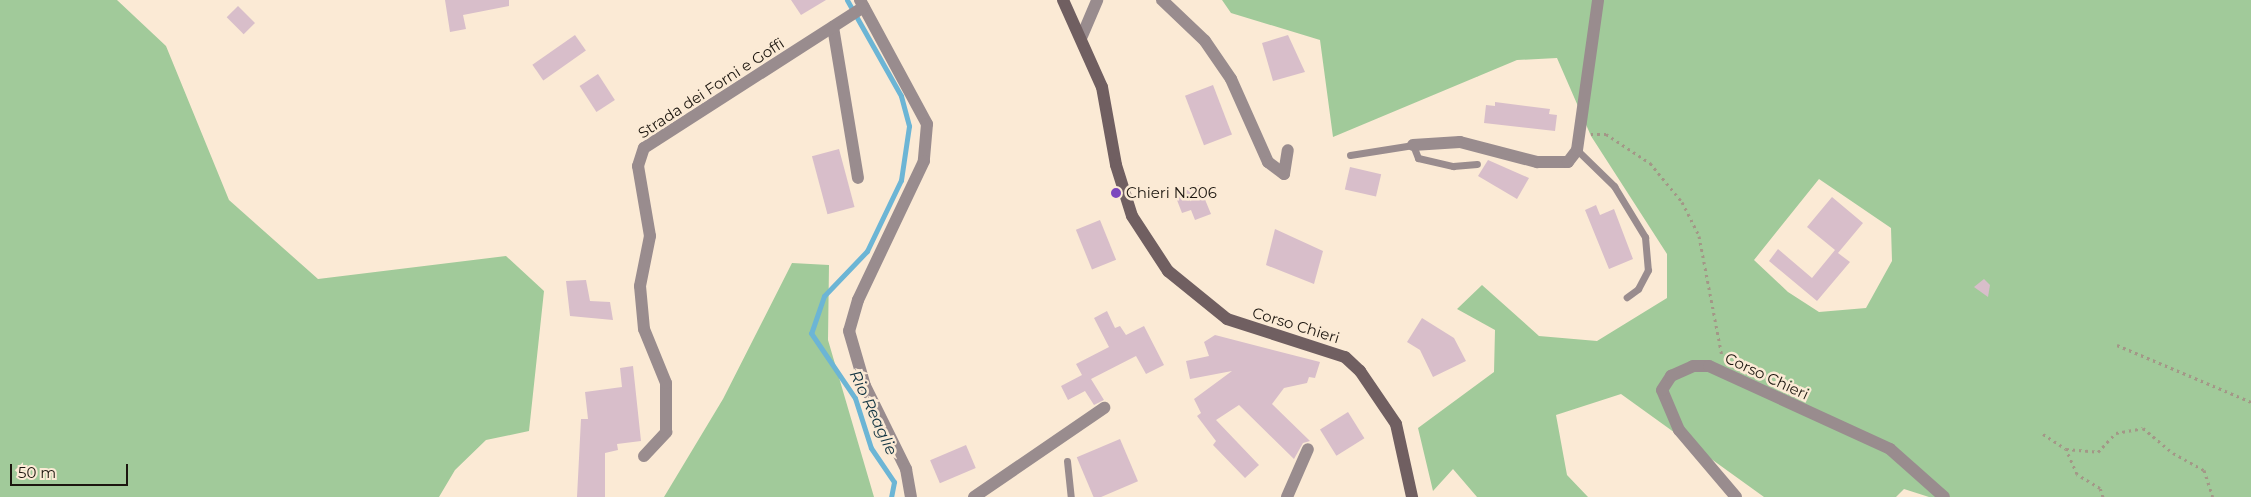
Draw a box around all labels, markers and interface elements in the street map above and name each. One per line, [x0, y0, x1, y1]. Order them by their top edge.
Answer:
street label: Strada dei Forni e Goffi [635, 34, 787, 142]
place label: Chieri N.206 [1126, 184, 1217, 202]
marker: Chieri N.206 [1110, 187, 1122, 199]
street label: Corso Chieri [1250, 303, 1342, 347]
street label: Corso Chieri [1722, 349, 1812, 403]
water label: Rio Reaglie [845, 368, 901, 458]
scale bar [12, 454, 130, 486]
text: 50 m [18, 463, 56, 482]

